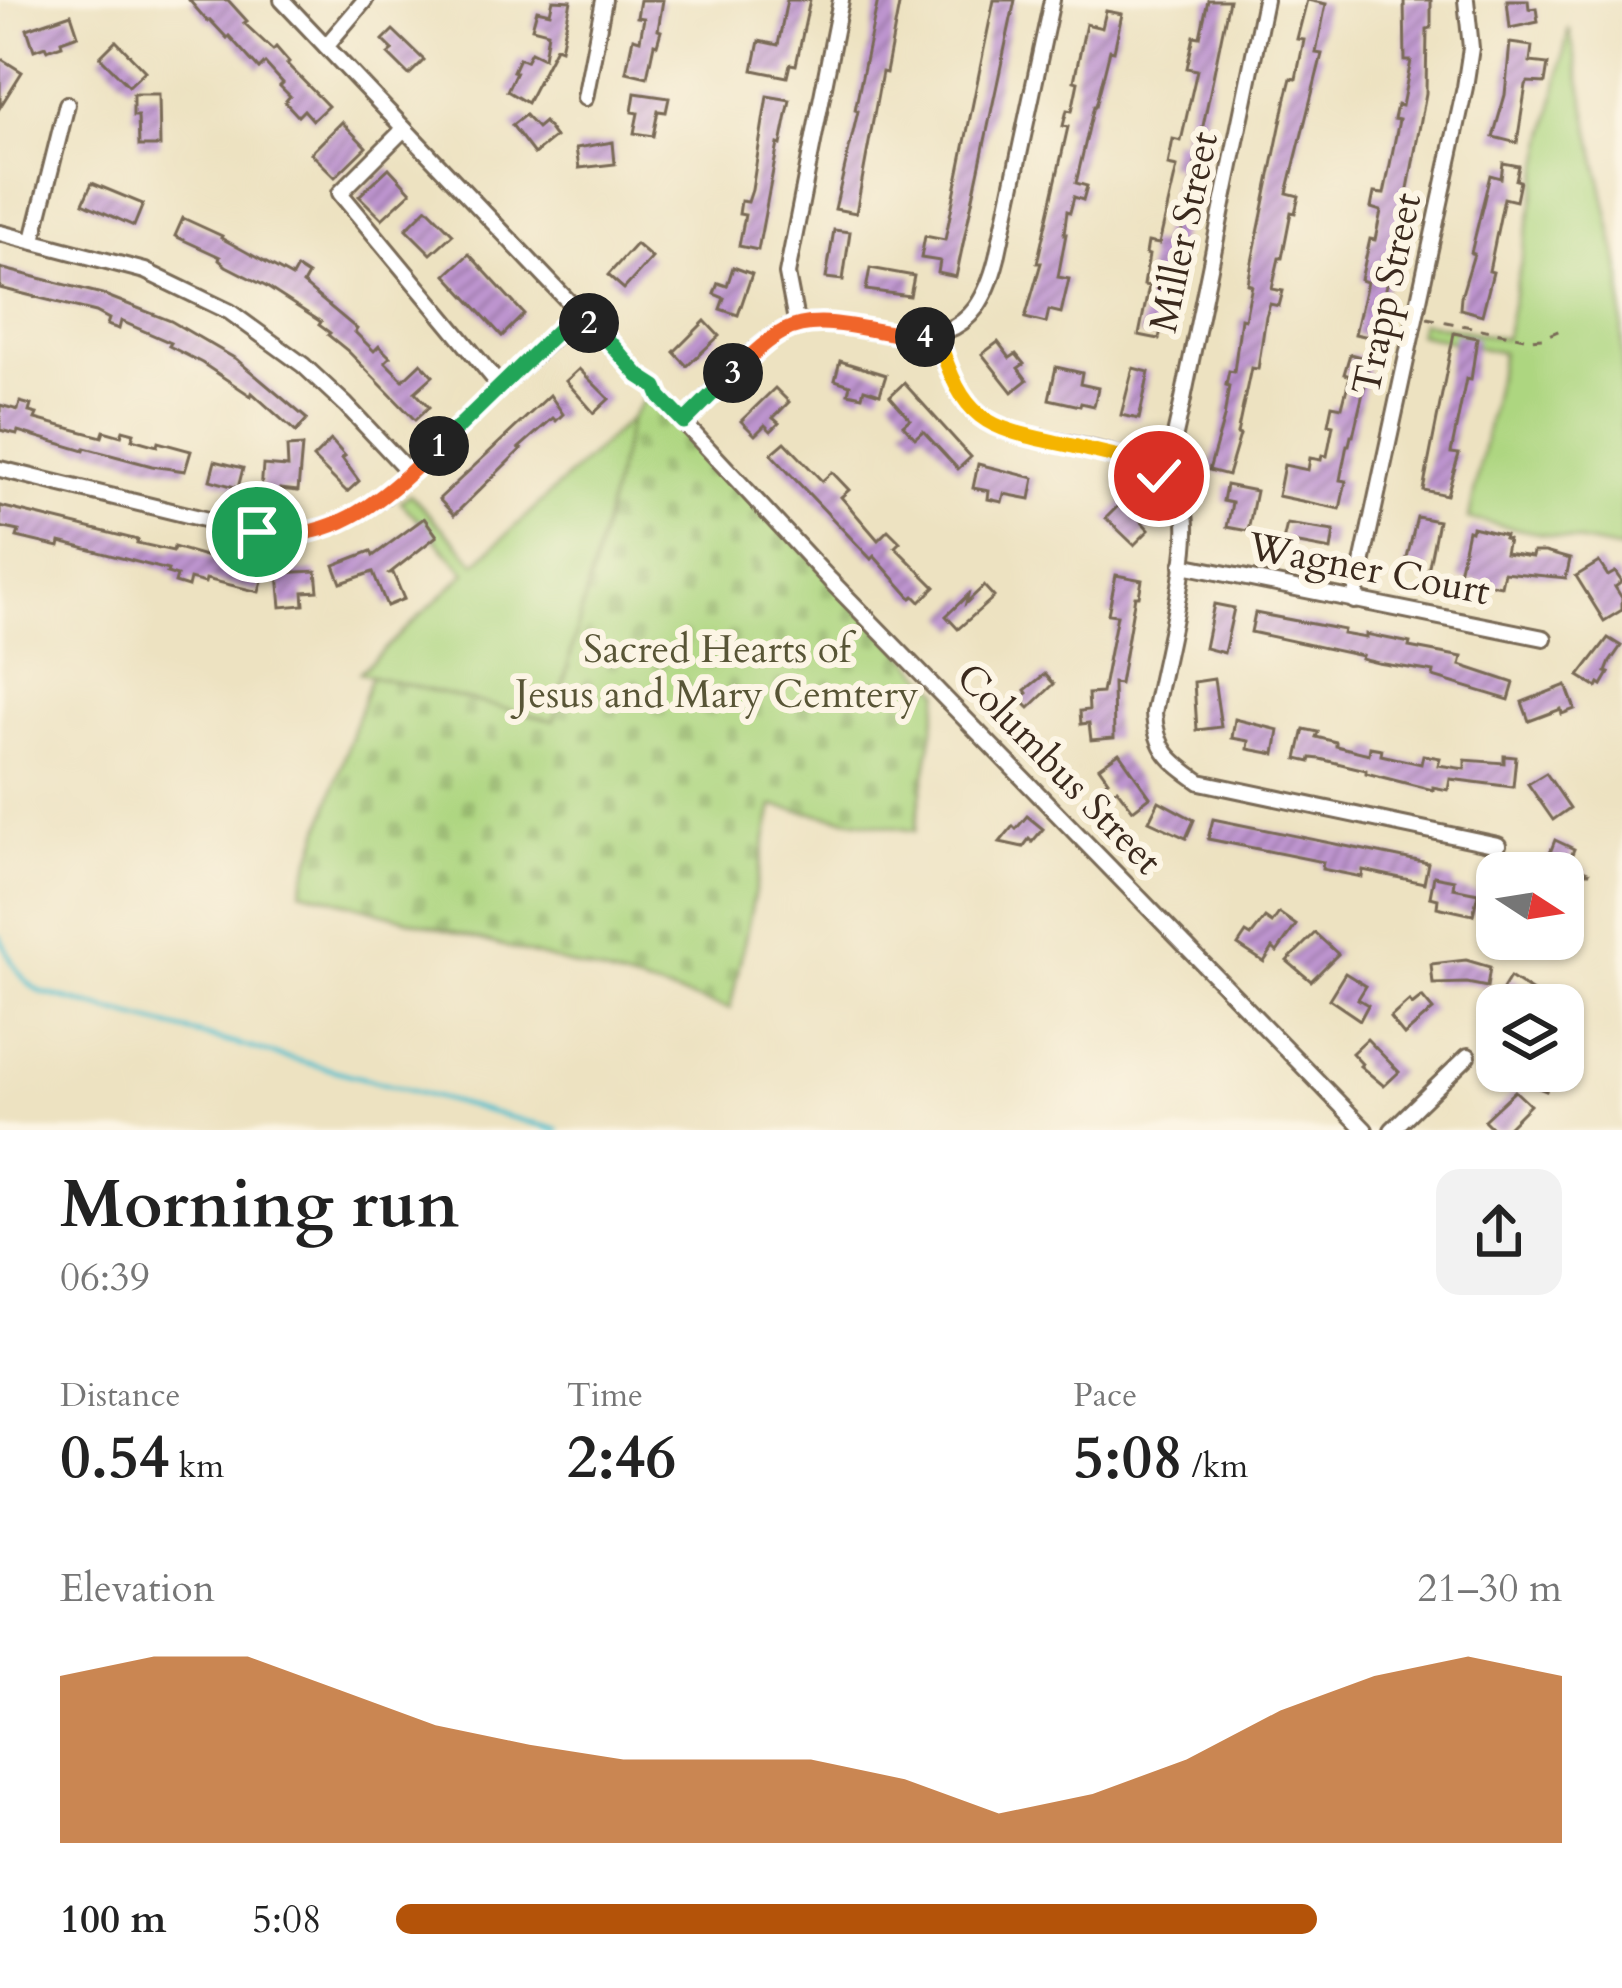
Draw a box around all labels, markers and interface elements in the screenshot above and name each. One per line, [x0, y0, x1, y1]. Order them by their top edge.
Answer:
street label: Miller Street [1137, 127, 1231, 337]
street label: Trapp Street [1340, 188, 1434, 400]
pin: 2 [559, 293, 619, 353]
text: 2 [581, 300, 597, 345]
pin: 4 [895, 307, 955, 367]
text: 4 [917, 314, 933, 359]
pin: 3 [703, 343, 763, 403]
text: 3 [725, 350, 741, 395]
pin: 1 [409, 416, 469, 476]
text: 1 [431, 423, 447, 468]
pin [1108, 425, 1210, 527]
icon: check [1126, 443, 1192, 509]
pin [206, 481, 308, 583]
icon: arrive [224, 499, 290, 565]
street label: Wagner Court [1243, 519, 1494, 618]
park label: Sacred Hearts of Jesus and Mary Cemtery [510, 623, 919, 721]
street label: Columbus Street [944, 652, 1174, 886]
north arrow [1476, 852, 1584, 960]
map controls [1476, 852, 1584, 1092]
button: layers [1476, 984, 1584, 1092]
text: Morning run [60, 1161, 459, 1250]
button: share [1436, 1169, 1562, 1295]
text: 06:39 [60, 1251, 150, 1304]
text: Distance [60, 1373, 181, 1418]
text: Time [567, 1373, 643, 1418]
text: Pace [1073, 1373, 1137, 1418]
text: 0.54 [60, 1418, 170, 1499]
text: 2:46 [567, 1418, 676, 1499]
text: 5:08 [1073, 1418, 1183, 1499]
text: km [170, 1444, 224, 1489]
text: /km [1183, 1444, 1248, 1489]
text: Elevation [60, 1562, 215, 1615]
text: 21–30 m [1417, 1562, 1562, 1615]
text: 100 m [60, 1893, 166, 1946]
text: 5:08 [252, 1893, 322, 1946]

